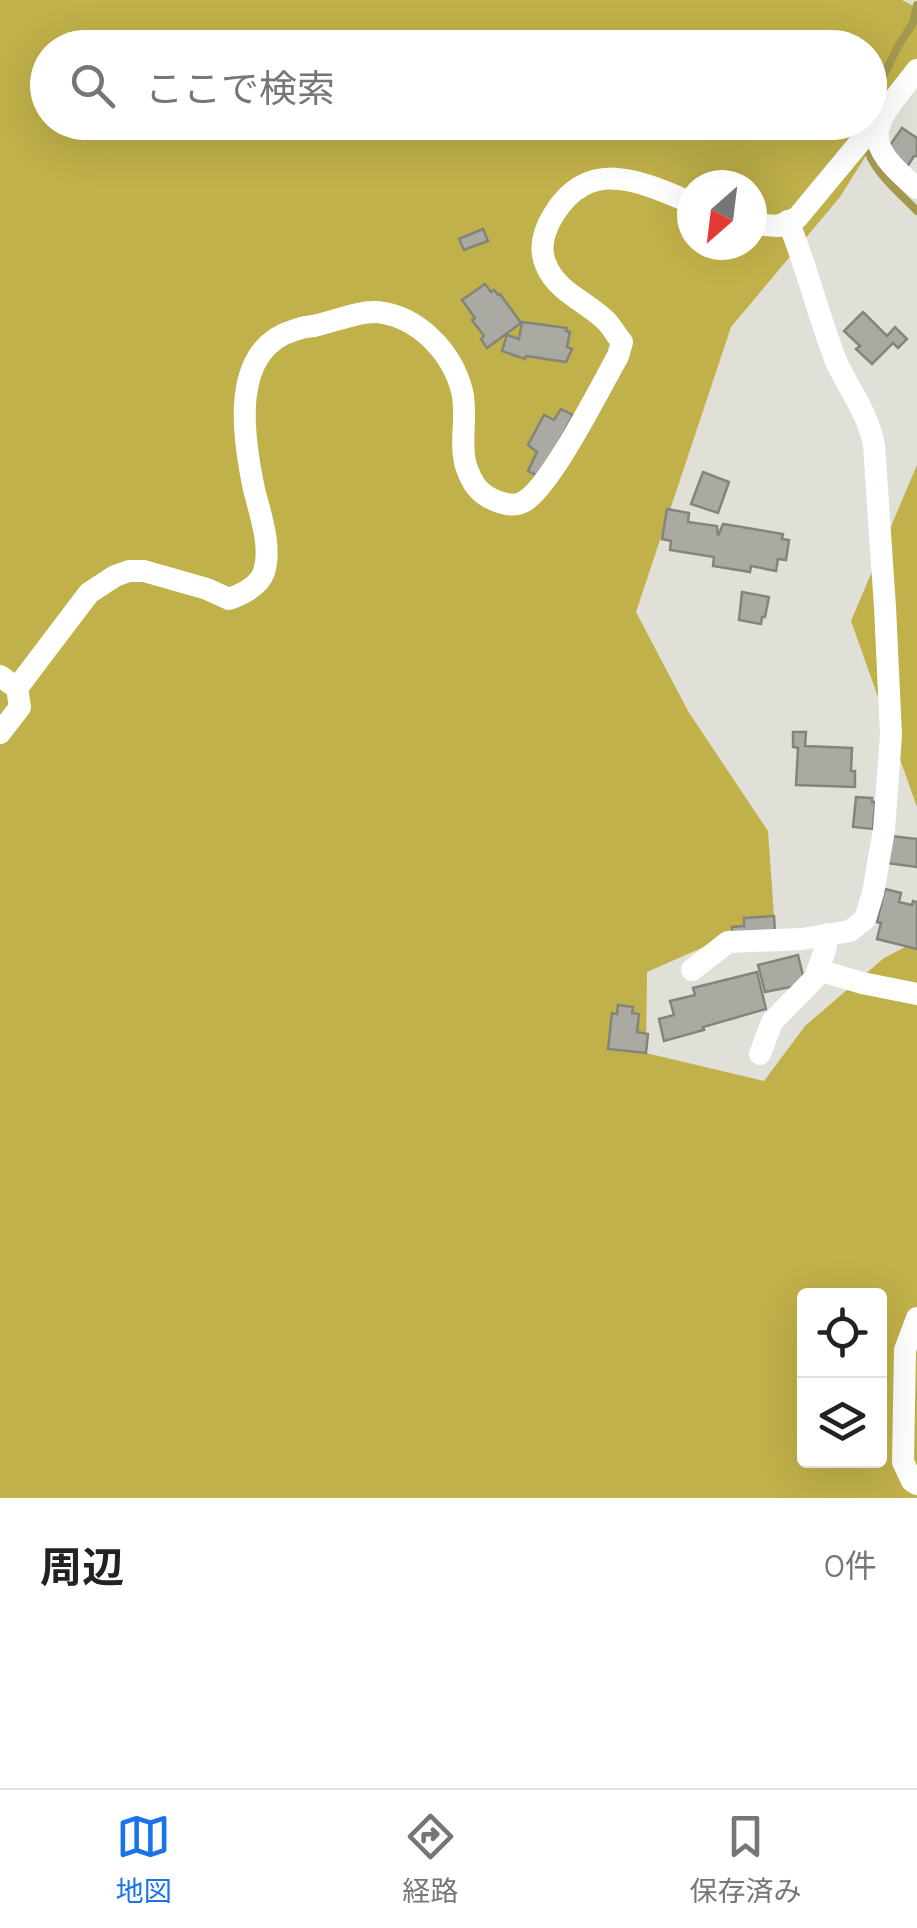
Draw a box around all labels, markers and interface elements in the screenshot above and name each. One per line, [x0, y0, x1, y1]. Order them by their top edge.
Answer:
search box [30, 30, 887, 140]
icon: search [65, 58, 120, 113]
text: ここで検索 [145, 65, 335, 112]
north arrow [677, 170, 767, 260]
map controls [797, 1288, 887, 1468]
button: locate [797, 1288, 887, 1378]
button: layers [797, 1378, 887, 1468]
text: 周辺 [40, 1541, 124, 1593]
text: 0件 [824, 1546, 877, 1585]
tab: 地図 [115, 1809, 172, 1909]
tab: 経路 [402, 1809, 459, 1909]
tab: 保存済み [689, 1809, 802, 1909]

